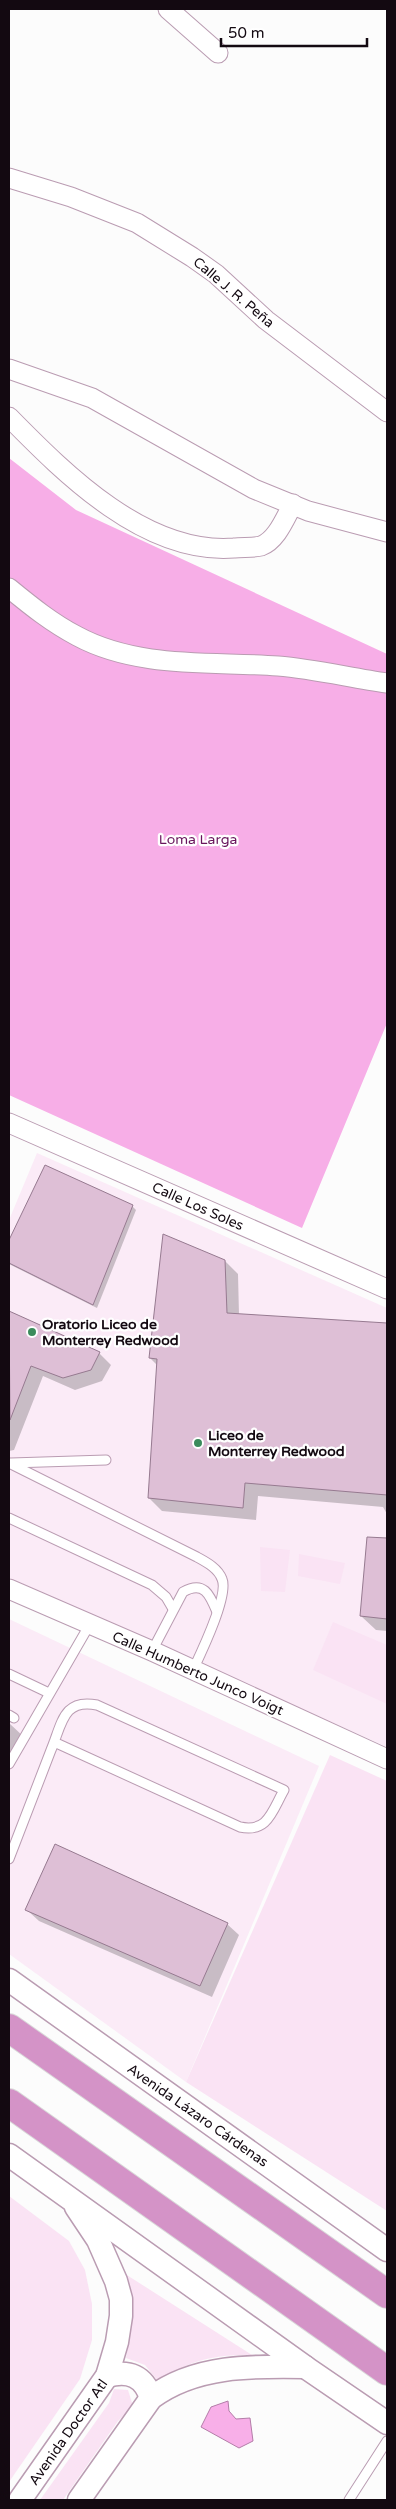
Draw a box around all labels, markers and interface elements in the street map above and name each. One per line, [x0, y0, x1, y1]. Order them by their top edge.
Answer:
scale bar [221, 15, 367, 47]
text: 50 m [228, 24, 265, 42]
street label: Calle J. R. Peña [190, 254, 278, 331]
park label: Loma Larga [159, 831, 237, 848]
street label: Calle Los Soles [149, 1179, 246, 1234]
place label: Oratorio Liceo de Monterrey Redwood [42, 1316, 179, 1349]
marker: Oratorio Liceo de Monterrey Redwood [26, 1326, 38, 1338]
place label: Liceo de Monterrey Redwood [208, 1427, 345, 1460]
marker: Liceo de Monterrey Redwood [192, 1437, 204, 1449]
street label: Calle Humberto Junco Voigt [110, 1628, 287, 1719]
street label: Avenida Lázaro Cárdenas [124, 2060, 272, 2171]
street label: Avenida Doctor Atl [25, 2376, 111, 2489]

